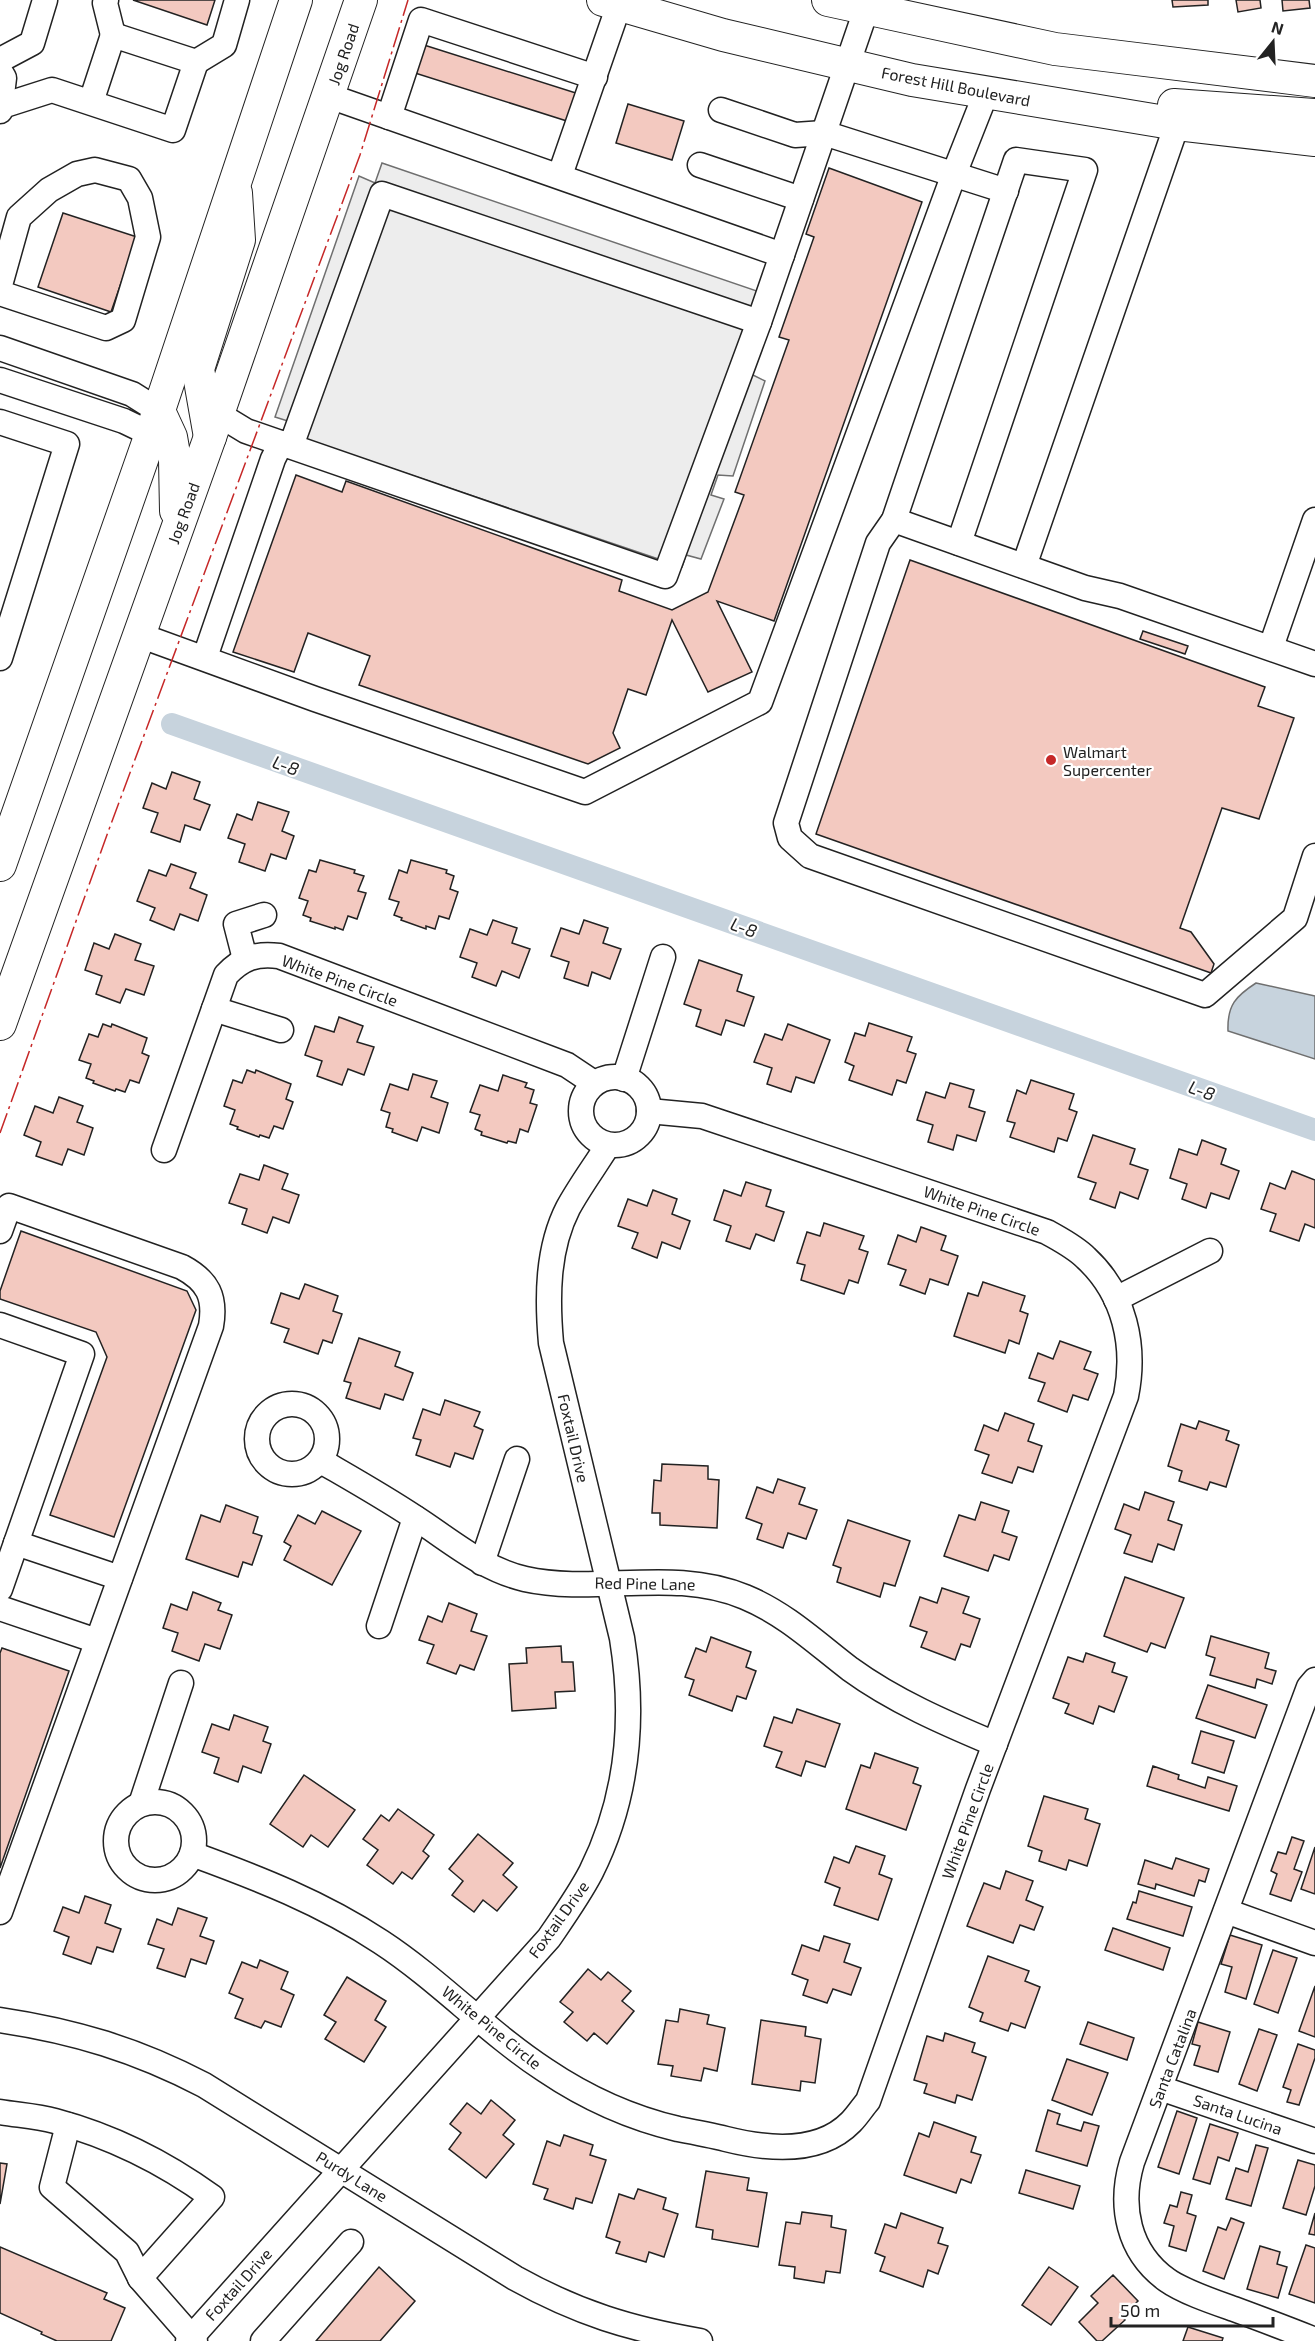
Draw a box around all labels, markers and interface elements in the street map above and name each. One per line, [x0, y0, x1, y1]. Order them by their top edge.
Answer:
north arrow [1243, 12, 1303, 72]
text: N [1269, 16, 1286, 38]
street label: Jog Road [324, 21, 362, 87]
street label: Forest Hill Boulevard [880, 62, 1032, 110]
street label: Jog Road [163, 480, 203, 546]
place label: Walmart Supercenter [1063, 742, 1152, 779]
water label: L-8 [270, 750, 303, 780]
marker: Walmart Supercenter [1044, 753, 1058, 767]
water label: L-8 [728, 912, 761, 942]
street label: White Pine Circle [279, 950, 401, 1010]
water label: L-8 [1186, 1075, 1219, 1105]
street label: White Pine Circle [921, 1181, 1043, 1239]
street label: Foxtail Drive [555, 1392, 593, 1484]
street label: Red Pine Lane [594, 1573, 696, 1593]
street label: White Pine Circle [937, 1760, 997, 1882]
street label: Foxtail Drive [524, 1877, 592, 1961]
street label: White Pine Circle [439, 1981, 545, 2073]
street label: Santa Catalina [1144, 2006, 1200, 2110]
street label: Santa Lucina [1191, 2090, 1285, 2138]
street label: Purdy Lane [313, 2147, 391, 2205]
street label: Foxtail Drive [201, 2244, 275, 2324]
scale bar [1111, 2290, 1273, 2328]
text: 50 m [1120, 2299, 1160, 2321]

